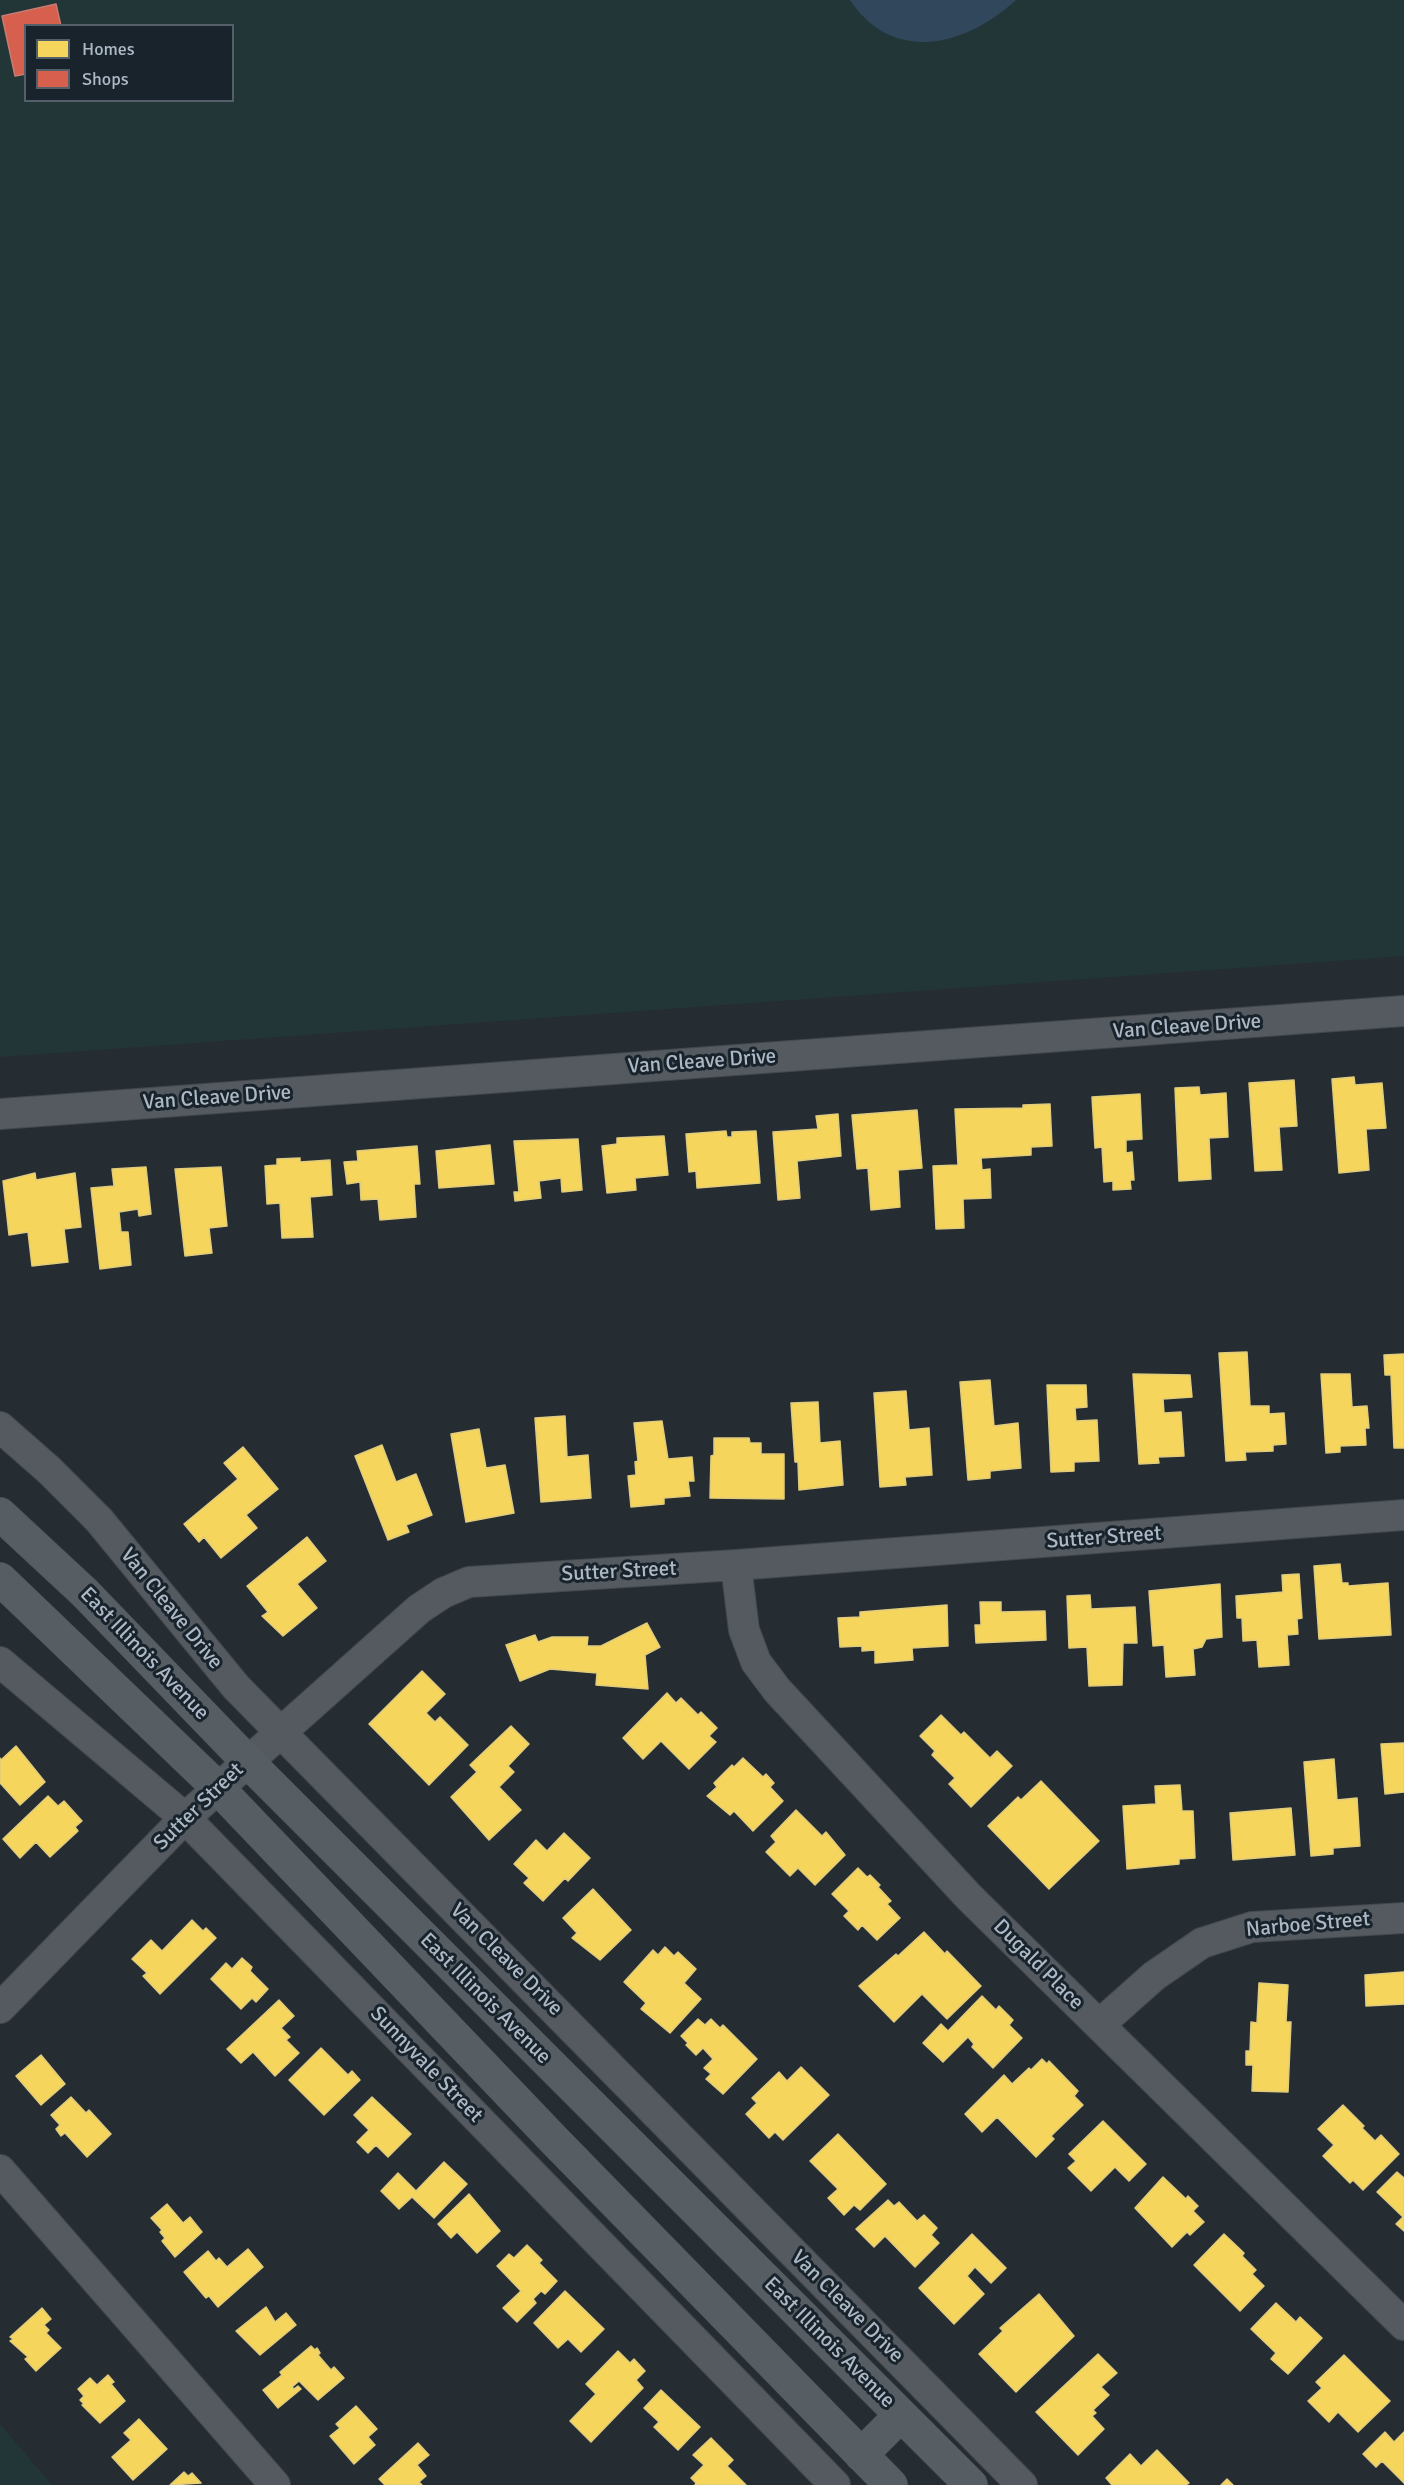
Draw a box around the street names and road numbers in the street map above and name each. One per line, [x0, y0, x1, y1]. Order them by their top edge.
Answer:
street label: Van Cleave Drive [1112, 1009, 1262, 1045]
street label: Van Cleave Drive [627, 1044, 777, 1080]
street label: Van Cleave Drive [142, 1080, 292, 1116]
street label: Sutter Street [1046, 1521, 1162, 1555]
street label: Van Cleave Drive [114, 1543, 228, 1675]
street label: Sutter Street [561, 1556, 677, 1588]
street label: East Illinois Avenue [74, 1582, 214, 1726]
street label: Sutter Street [149, 1758, 249, 1856]
street label: Van Cleave Drive [444, 1898, 568, 2022]
street label: Narboe Street [1245, 1907, 1371, 1943]
street label: Dugald Place [988, 1915, 1088, 2015]
street label: East Illinois Avenue [414, 1928, 556, 2070]
street label: Sunnyvale Street [364, 2002, 488, 2128]
street label: Van Cleave Drive [785, 2245, 909, 2369]
street label: East Illinois Avenue [758, 2272, 900, 2414]

